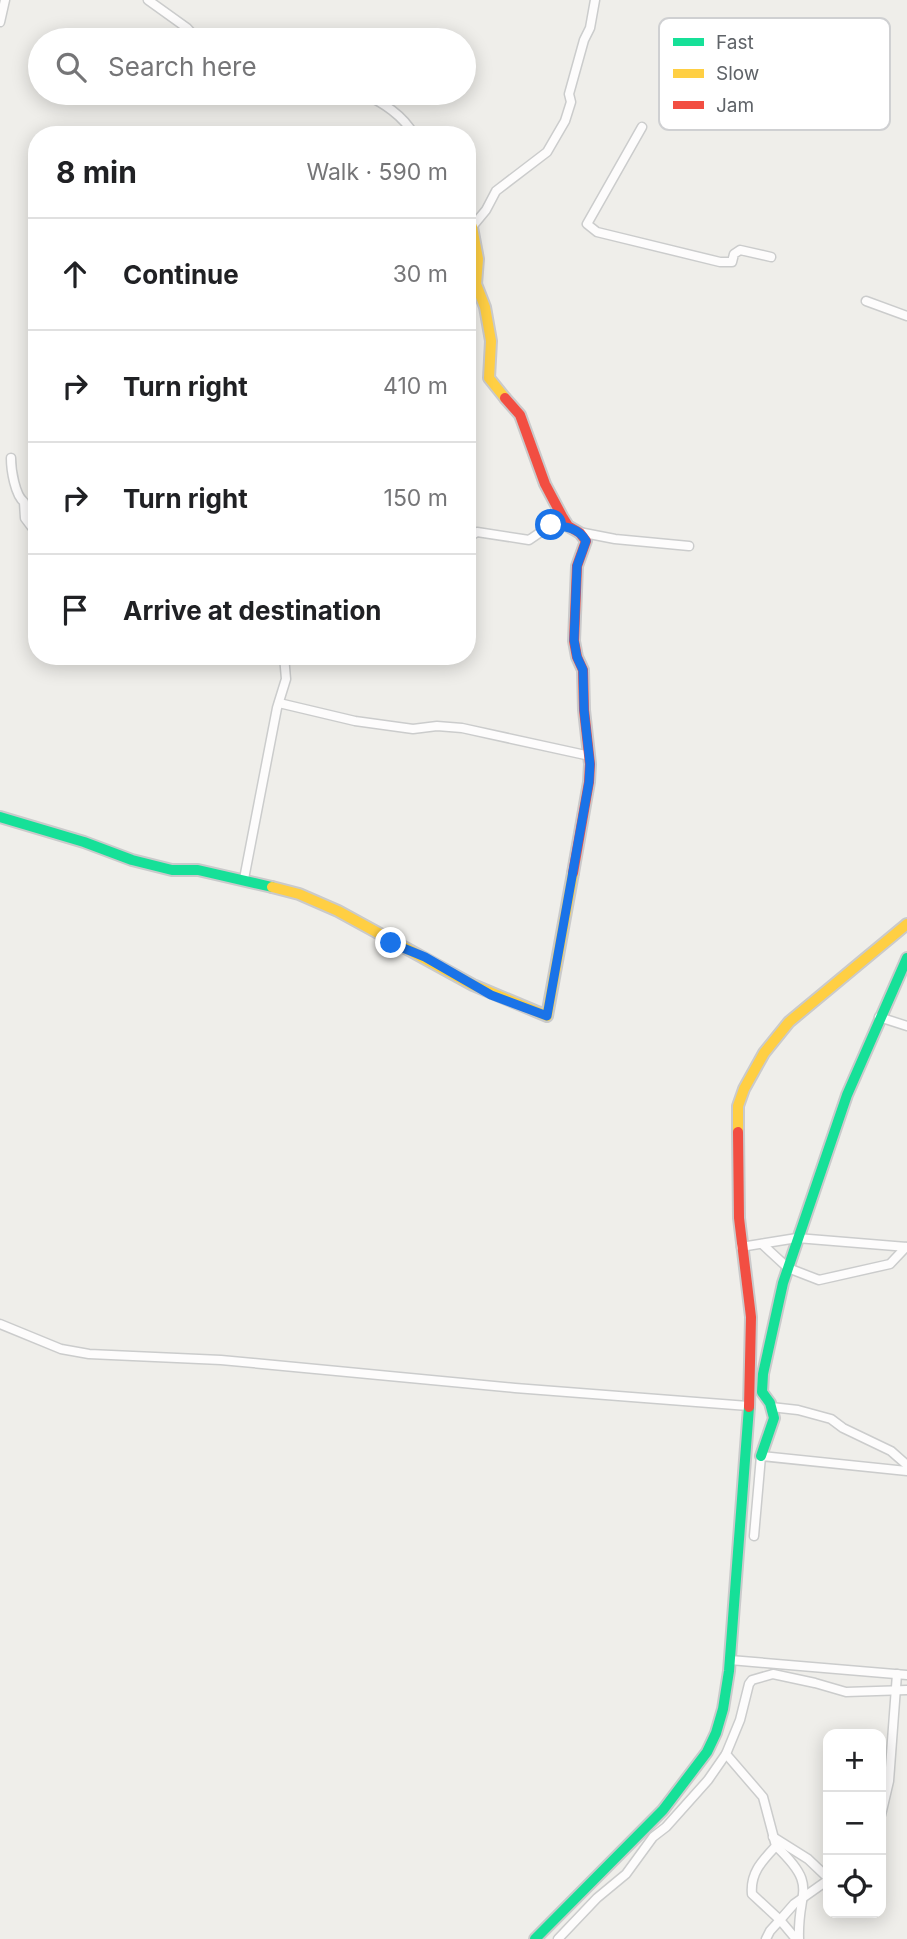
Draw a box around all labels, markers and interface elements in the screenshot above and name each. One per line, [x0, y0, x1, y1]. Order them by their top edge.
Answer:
legend [659, 18, 890, 130]
search box [28, 28, 476, 105]
text: Fast [716, 31, 754, 54]
icon: search [52, 48, 90, 86]
text: Search here [108, 51, 257, 82]
text: Slow [716, 62, 759, 85]
text: Jam [716, 94, 754, 117]
text: 8 min [56, 154, 137, 190]
text: Walk · 590 m [306, 158, 448, 186]
icon: ahead [56, 255, 94, 293]
text: Continue [123, 259, 239, 290]
text: 30 m [393, 260, 448, 288]
icon: right [56, 367, 94, 405]
text: Turn right [123, 371, 248, 402]
text: 410 m [383, 372, 448, 400]
icon: right [56, 479, 94, 517]
text: Turn right [123, 483, 248, 514]
text: 150 m [384, 484, 448, 512]
route start [535, 509, 566, 540]
icon: arrive [56, 591, 94, 629]
text: Arrive at destination [123, 595, 382, 626]
route end [375, 927, 406, 958]
map controls [823, 1729, 886, 1918]
button: + [823, 1729, 886, 1792]
button: − [823, 1792, 886, 1855]
button: locate [823, 1855, 886, 1918]

